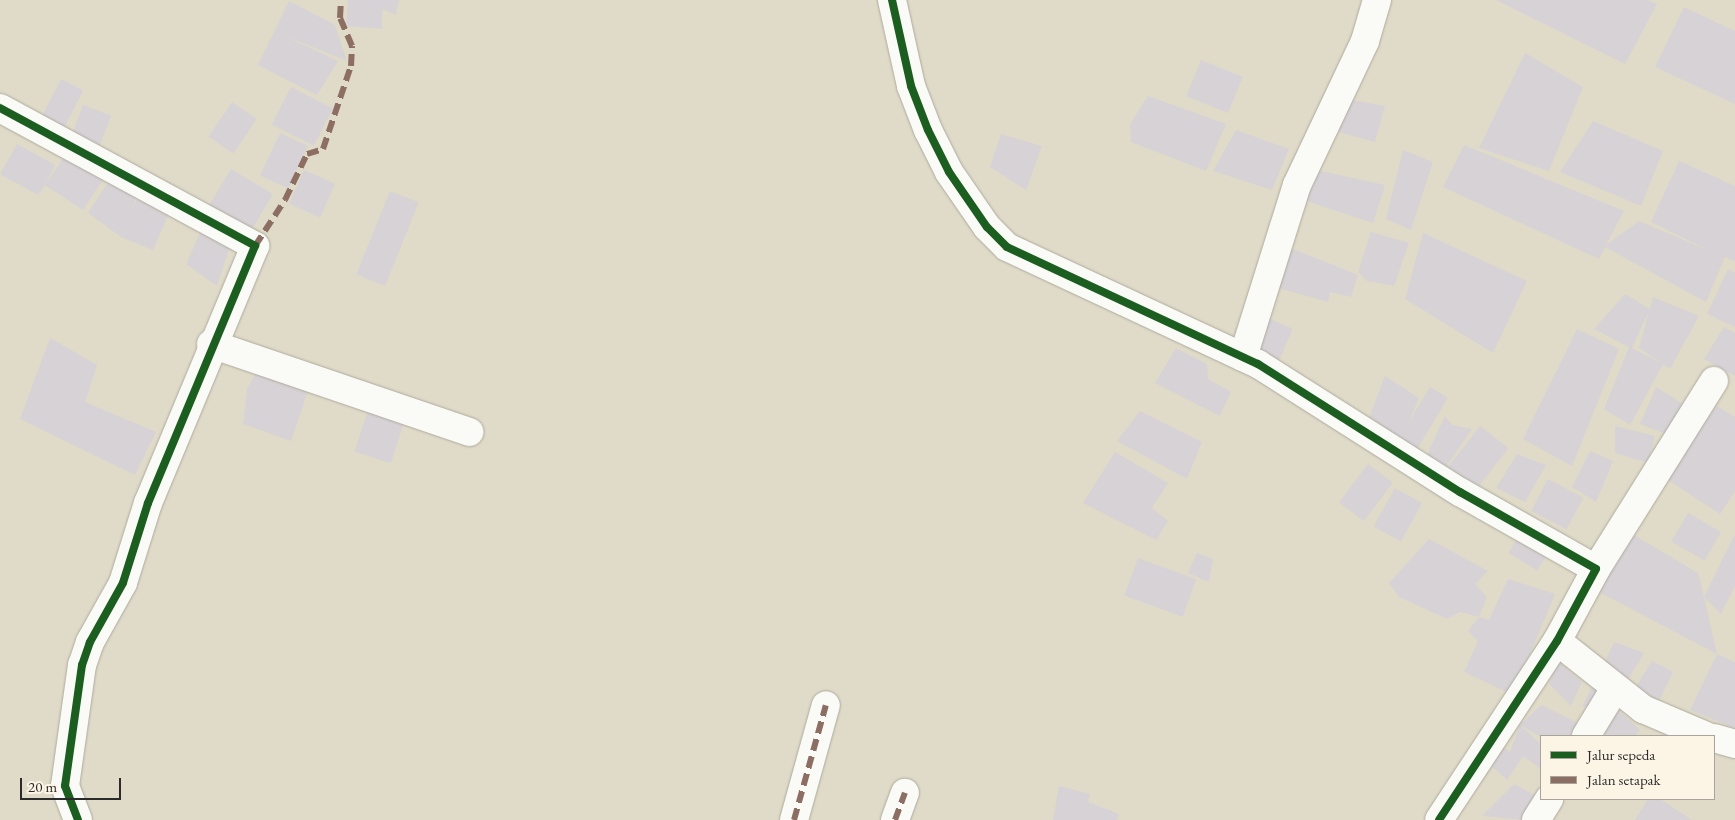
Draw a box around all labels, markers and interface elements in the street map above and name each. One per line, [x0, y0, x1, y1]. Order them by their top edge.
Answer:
legend [1540, 735, 1715, 800]
text: Jalur sepeda [1587, 745, 1655, 764]
scale bar [22, 768, 124, 800]
text: Jalan setapak [1587, 770, 1661, 789]
text: 20 m [28, 777, 57, 796]

